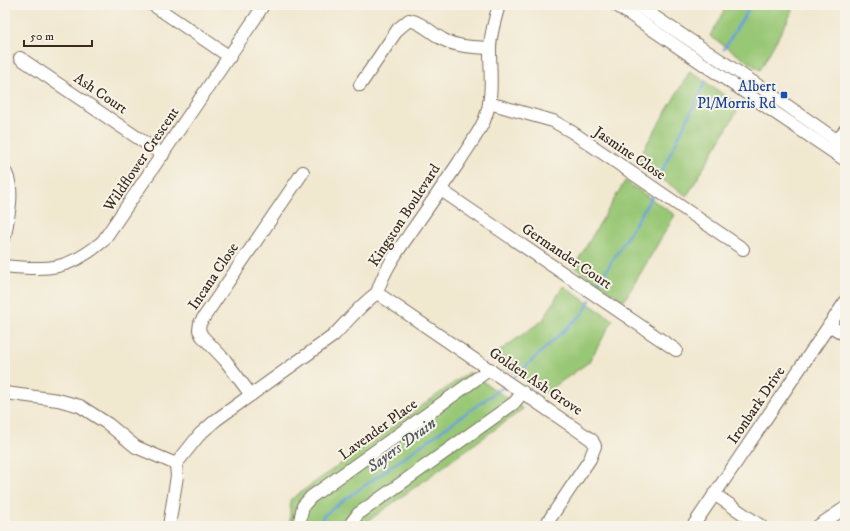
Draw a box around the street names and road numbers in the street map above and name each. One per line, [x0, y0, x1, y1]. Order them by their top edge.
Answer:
street label: Ash Court [70, 69, 131, 118]
street label: Wildflower Crescent [99, 103, 183, 216]
street label: Jasmine Close [589, 121, 669, 184]
street label: Kingston Boulevard [364, 160, 445, 270]
street label: Germander Court [518, 219, 616, 294]
street label: Incana Close [184, 239, 243, 314]
street label: Golden Ash Grove [485, 343, 586, 420]
street label: Ironbark Drive [723, 363, 789, 448]
street label: Lavender Place [335, 395, 421, 464]

